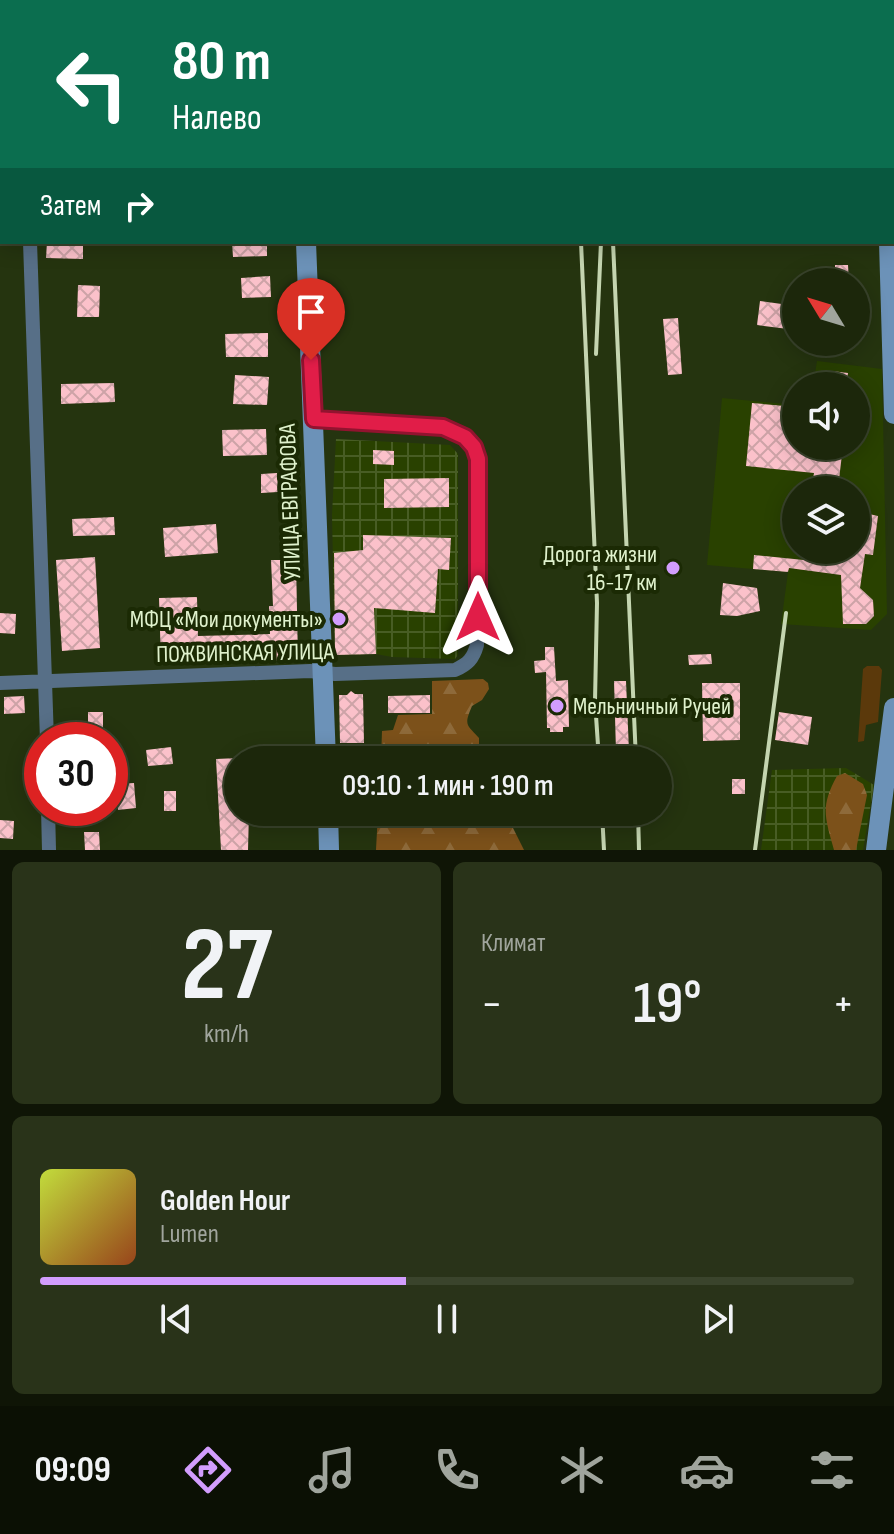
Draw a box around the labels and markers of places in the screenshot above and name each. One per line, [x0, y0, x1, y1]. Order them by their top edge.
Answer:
pin [277, 278, 345, 360]
place label: Дорога жизни 16-17 км [543, 540, 657, 597]
marker: Дорога жизни 16-17 км [664, 559, 682, 577]
place label: МФЦ «Мои документы» [130, 605, 323, 634]
marker: МФЦ «Мои документы» [330, 610, 348, 628]
place label: Мельничный Ручей [573, 692, 731, 721]
marker: Мельничный Ручей [548, 697, 566, 715]

